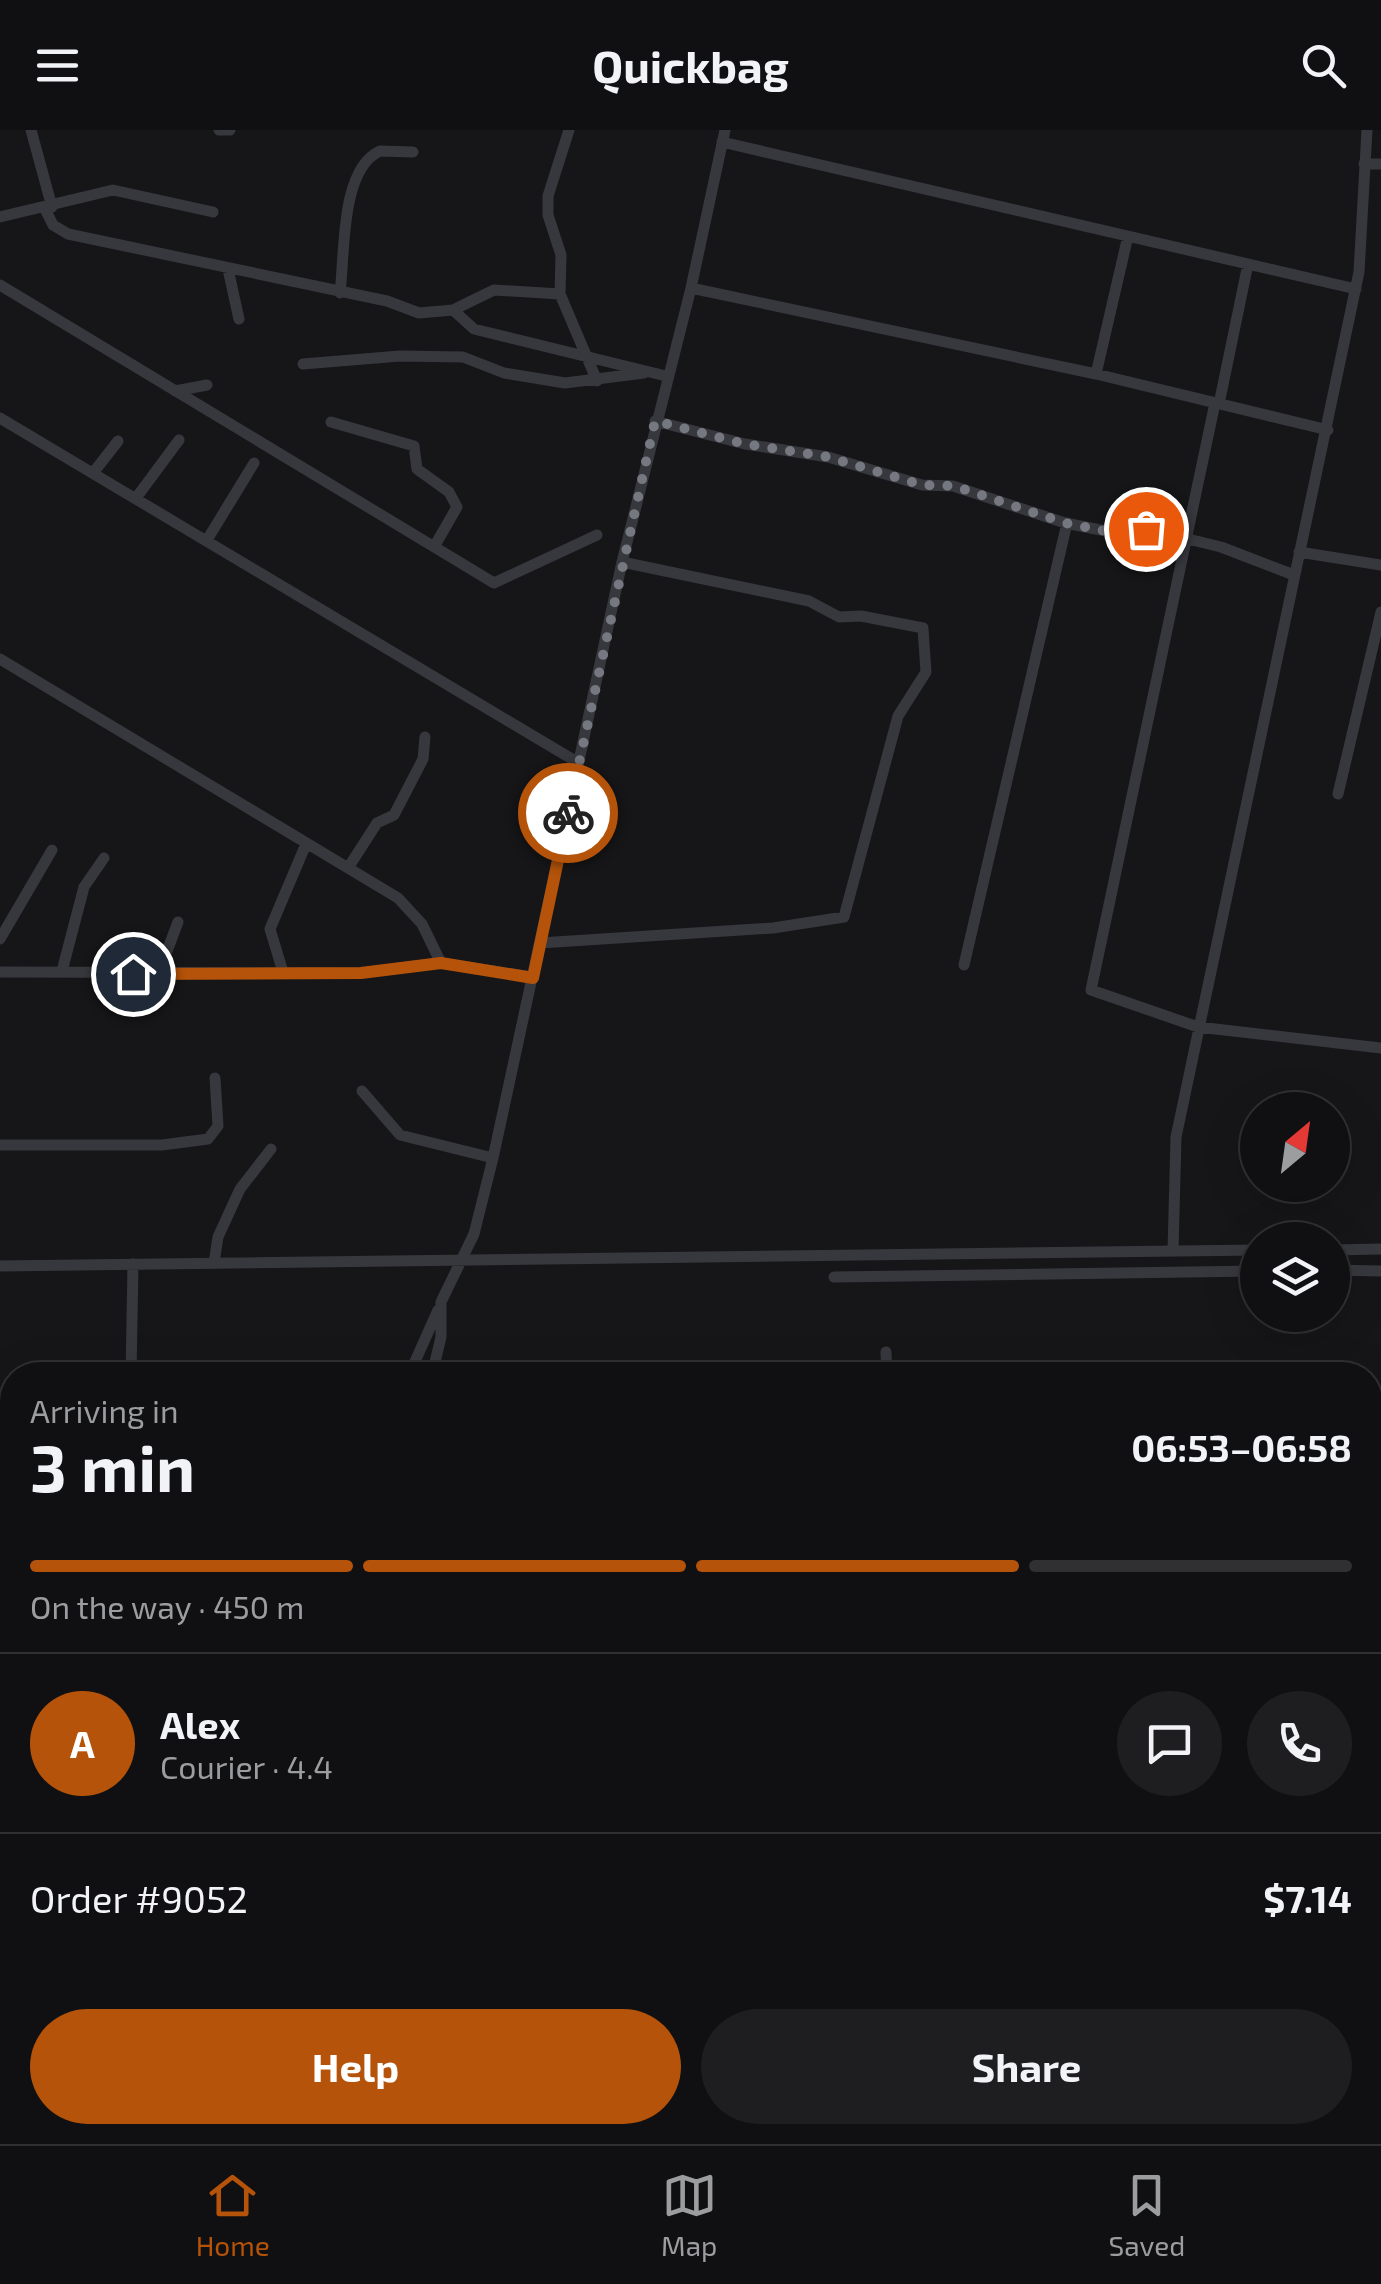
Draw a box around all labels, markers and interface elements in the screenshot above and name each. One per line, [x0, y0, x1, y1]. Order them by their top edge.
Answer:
icon: menu [30, 38, 85, 93]
text: Quickbag [592, 38, 789, 92]
icon: search [1296, 38, 1351, 93]
pin [1104, 487, 1189, 572]
icon: bag [1119, 502, 1174, 557]
courier [518, 763, 618, 863]
icon: bike [541, 786, 596, 841]
pin [91, 932, 176, 1017]
icon: home [106, 947, 161, 1002]
north arrow [1240, 1092, 1350, 1202]
map controls [1240, 1092, 1350, 1332]
button: layers [1240, 1222, 1350, 1332]
text: Arriving in [30, 1391, 179, 1429]
text: 06:53–06:58 [1131, 1424, 1352, 1470]
text: 3 min [30, 1427, 195, 1505]
text: On the way · 450 m [30, 1587, 304, 1625]
button: chat [1117, 1691, 1222, 1796]
button: phone [1247, 1691, 1352, 1796]
text: Alex [160, 1701, 240, 1747]
text: A [70, 1720, 95, 1766]
text: Courier · 4.4 [160, 1747, 333, 1785]
text: Order #9052 [30, 1875, 248, 1921]
text: $7.14 [1263, 1875, 1352, 1921]
button: Help [30, 2009, 681, 2124]
button: Share [701, 2009, 1352, 2124]
tab: Home [196, 2168, 270, 2262]
tab: Map [661, 2168, 717, 2262]
tab: Saved [1109, 2168, 1185, 2262]

